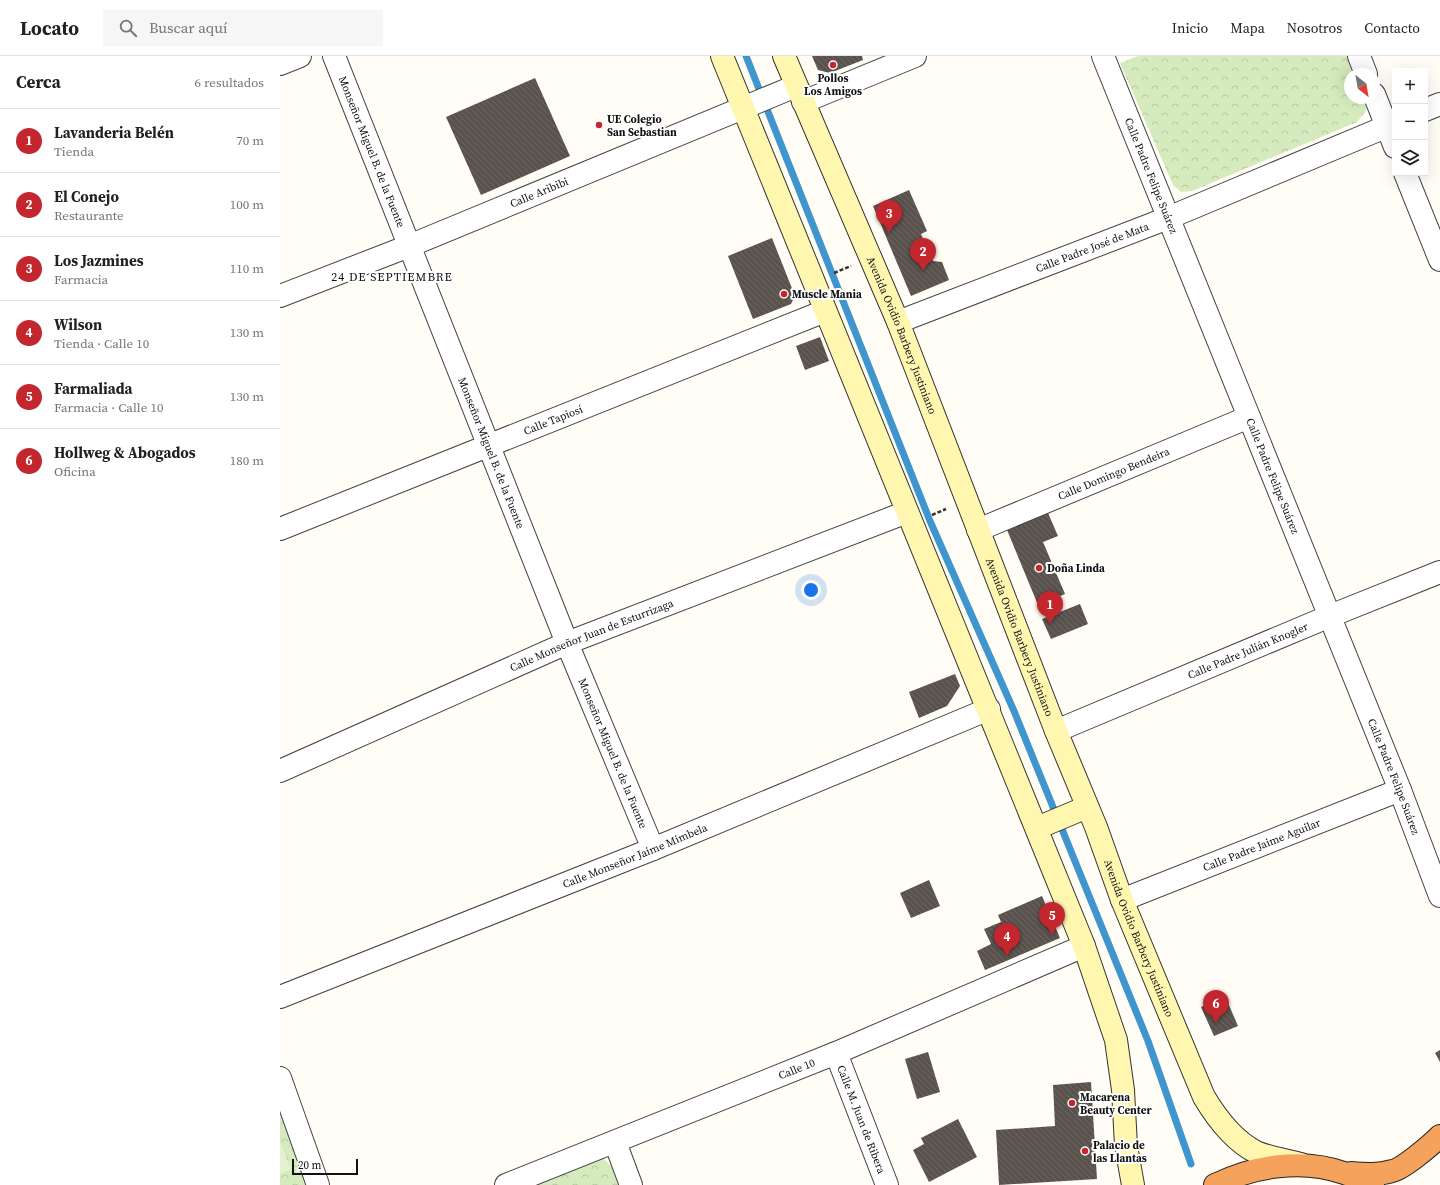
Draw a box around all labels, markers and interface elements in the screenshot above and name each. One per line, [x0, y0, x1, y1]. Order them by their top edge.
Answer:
search box [103, 10, 383, 46]
text: Locato [20, 15, 79, 41]
icon: search [117, 17, 139, 39]
text: Buscar aquí [149, 17, 227, 38]
text: Inicio [1172, 18, 1208, 38]
text: Mapa [1230, 18, 1265, 38]
text: Nosotros [1287, 18, 1342, 38]
text: Contacto [1364, 18, 1420, 38]
marker: Pollos Los Amigos [828, 60, 838, 70]
north arrow [1344, 68, 1380, 104]
map controls [1392, 68, 1428, 176]
button: + [1392, 68, 1428, 104]
text: Cerca [16, 70, 61, 94]
place label: Pollos Los Amigos [804, 71, 862, 99]
text: 6 resultados [194, 74, 264, 91]
street label: Monseñor Miguel B. de la Fuente [335, 74, 408, 230]
button: − [1392, 104, 1428, 140]
place label: UE Colegio San Sebastian [607, 112, 677, 140]
street label: Calle Padre Felipe Suárez [1121, 116, 1181, 236]
marker: UE Colegio San Sebastian [594, 120, 604, 130]
text: Lavanderia Belén [54, 122, 174, 143]
text: 1 [25, 132, 33, 149]
text: 70 m [236, 132, 264, 149]
button: layers [1392, 140, 1428, 176]
text: Tienda [54, 143, 94, 160]
street label: Calle Aribibi [508, 174, 571, 211]
text: El Conejo [54, 186, 119, 207]
text: 2 [25, 196, 33, 213]
text: 100 m [230, 196, 264, 213]
pin: 3 [876, 200, 902, 233]
text: Restaurante [54, 207, 124, 224]
street label: Calle Padre José de Mata [1033, 219, 1151, 276]
pin: 2 [910, 238, 936, 271]
text: Los Jazmines [54, 250, 144, 271]
street label: Avenida Ovidio Barbery Justiniano [863, 254, 940, 416]
text: 3 [25, 260, 33, 277]
text: 110 m [230, 260, 264, 277]
district label: 24 DE SEPTIEMBRE [331, 269, 453, 285]
text: Farmacia [54, 271, 108, 288]
place label: Muscle Mania [792, 287, 862, 302]
marker: Muscle Mania [779, 289, 789, 299]
text: Wilson [54, 314, 102, 335]
text: 4 [25, 324, 33, 341]
text: 130 m [230, 324, 264, 341]
text: Tienda · Calle 10 [54, 335, 149, 352]
street label: Monseñor Miguel B. de la Fuente [454, 375, 528, 531]
text: Farmaliada [54, 378, 133, 399]
text: 5 [25, 388, 33, 405]
text: 130 m [230, 388, 264, 405]
text: Farmacia · Calle 10 [54, 399, 163, 416]
street label: Calle Tapiosí [521, 402, 585, 439]
street label: Calle Padre Felipe Suárez [1242, 416, 1303, 536]
text: Hollweg & Abogados [54, 442, 196, 463]
street label: Calle Domingo Bendeira [1056, 444, 1172, 504]
text: 6 [25, 452, 33, 469]
text: 180 m [230, 452, 264, 469]
text: Oficina [54, 463, 96, 480]
street label: Avenida Ovidio Barbery Justiniano [982, 556, 1057, 719]
place label: Doña Linda [1047, 561, 1105, 576]
marker: Doña Linda [1034, 563, 1044, 573]
your location [801, 580, 821, 600]
pin: 1 [1037, 591, 1063, 624]
street label: Calle Monseñor Juan de Esturrizaga [508, 596, 676, 676]
street label: Calle Padre Julián Knogler [1186, 619, 1311, 683]
street label: Monseñor Miguel B. de la Fuente [575, 676, 651, 831]
street label: Calle Padre Felipe Suárez [1364, 716, 1423, 837]
street label: Calle Padre Jaime Aguilar [1201, 815, 1323, 875]
street label: Calle Monseñor Jaime Mimbela [561, 820, 710, 892]
street label: Avenida Ovidio Barbery Justiniano [1100, 857, 1177, 1019]
pin: 5 [1039, 902, 1065, 935]
pin: 4 [994, 923, 1020, 956]
pin: 6 [1203, 990, 1229, 1023]
street label: Calle 10 [776, 1055, 818, 1083]
street label: Calle M. Juan de Ribera [833, 1063, 889, 1176]
place label: Macarena Beauty Center [1080, 1090, 1152, 1118]
marker: Macarena Beauty Center [1067, 1098, 1077, 1108]
place label: Palacio de las Llantas [1093, 1138, 1147, 1166]
marker: Palacio de las Llantas [1080, 1146, 1090, 1156]
scale bar [292, 1157, 358, 1176]
text: 20 m [298, 1158, 321, 1173]

